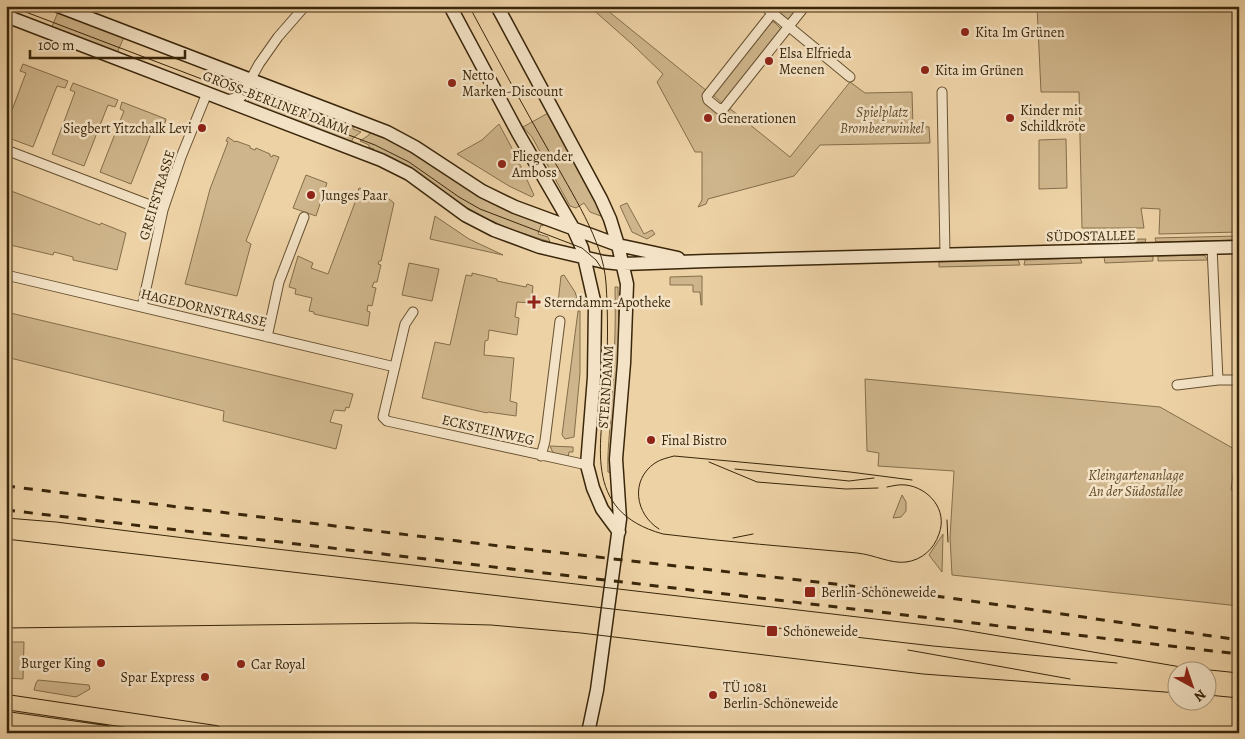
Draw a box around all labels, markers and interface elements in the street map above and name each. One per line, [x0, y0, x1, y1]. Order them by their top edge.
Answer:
place label: Kita Im Grünen [975, 23, 1065, 42]
marker: Kita Im Grünen [959, 26, 971, 38]
scale bar [30, 28, 185, 60]
text: 100 m [38, 35, 75, 55]
place label: Elsa Elfrieda Meenen [779, 44, 852, 79]
marker: Elsa Elfrieda Meenen [763, 55, 775, 67]
place label: Kita im Grünen [935, 61, 1024, 80]
marker: Kita im Grünen [919, 64, 931, 76]
street label: GROSS-BERLINER DAMM [200, 66, 352, 140]
place label: Netto Marken-Discount [462, 66, 563, 101]
marker: Netto Marken-Discount [446, 77, 458, 89]
place label: Kinder mit Schildkröte [1020, 101, 1085, 136]
park label: Spielplatz Brombeerwinkel [840, 103, 925, 138]
place label: Generationen [718, 109, 797, 128]
marker: Generationen [702, 112, 714, 124]
marker: Kinder mit Schildkröte [1004, 112, 1016, 124]
place label: Siegbert Yitzchalk Levi [63, 119, 192, 138]
marker: Siegbert Yitzchalk Levi [196, 122, 208, 134]
place label: Fliegender Amboss [511, 147, 573, 182]
street label: GREIFSTRASSE [134, 148, 180, 242]
marker: Fliegender Amboss [496, 158, 508, 170]
place label: Junges Paar [321, 186, 389, 205]
marker: Junges Paar [305, 189, 317, 201]
street label: SÜDOSTALLEE [1046, 226, 1136, 246]
street label: HAGEDORNSTRASSE [139, 284, 269, 332]
place label: Sterndamm-Apotheke [544, 293, 671, 312]
marker: Sterndamm-Apotheke [528, 296, 540, 308]
street label: STERNDAMM [594, 345, 618, 429]
street label: ECKSTEINWEG [440, 410, 536, 450]
place label: Final Bistro [661, 431, 727, 450]
marker: Final Bistro [645, 434, 657, 446]
park label: Kleingartenanlage An der Südostallee [1088, 466, 1184, 501]
place label: Berlin-Schöneweide [821, 583, 936, 602]
marker: Berlin-Schöneweide [803, 585, 817, 599]
place label: Schöneweide [783, 622, 858, 641]
marker: Schöneweide [765, 624, 779, 638]
place label: Burger King [21, 654, 91, 673]
place label: Car Royal [251, 655, 306, 674]
marker: Burger King [95, 657, 107, 669]
marker: Car Royal [235, 658, 247, 670]
north arrow [1168, 662, 1218, 712]
place label: Spar Express [120, 668, 195, 687]
marker: Spar Express [199, 671, 211, 683]
place label: TÜ 1081 Berlin-Schöneweide [723, 678, 838, 713]
text: N [1190, 685, 1210, 706]
marker: TÜ 1081 Berlin-Schöneweide [707, 689, 719, 701]

